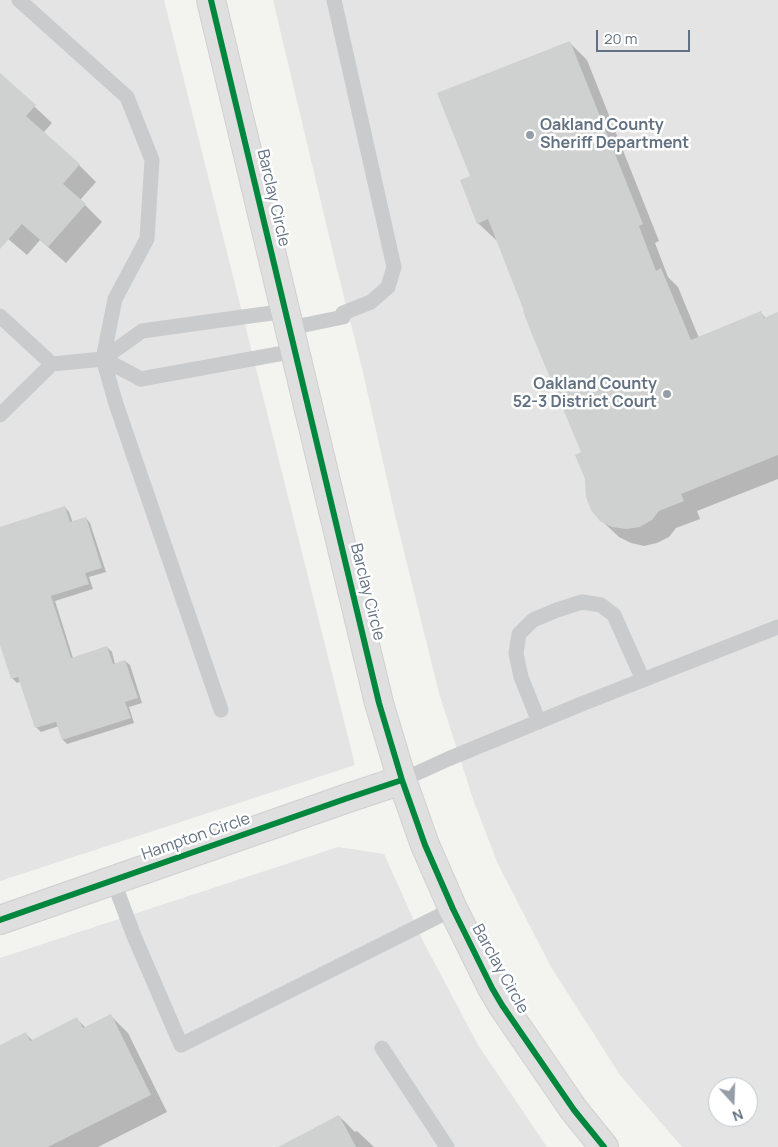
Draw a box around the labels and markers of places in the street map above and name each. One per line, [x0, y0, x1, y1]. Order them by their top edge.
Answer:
place label: Oakland County Sheriff Department [540, 116, 689, 154]
marker: Oakland County Sheriff Department [524, 129, 536, 141]
place label: Oakland County 52-3 District Court [513, 375, 657, 413]
marker: Oakland County 52-3 District Court [661, 388, 673, 400]

